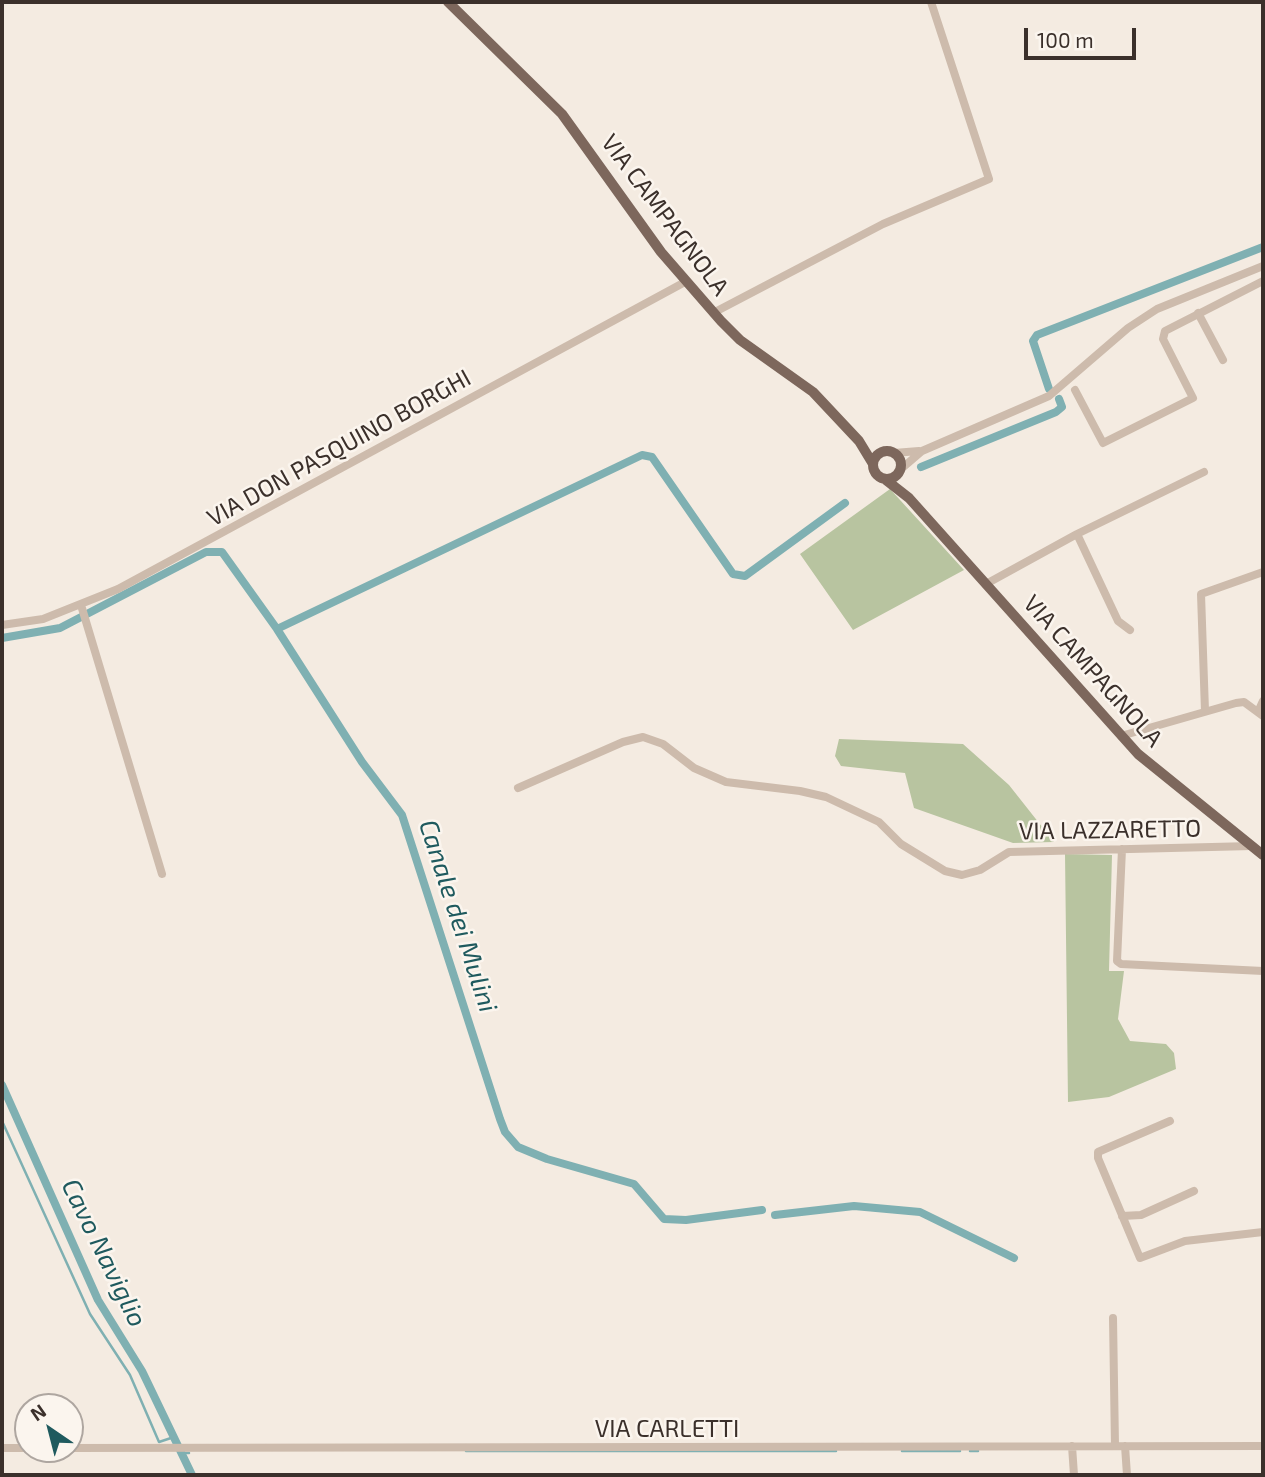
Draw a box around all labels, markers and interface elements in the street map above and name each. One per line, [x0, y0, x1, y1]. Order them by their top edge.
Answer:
scale bar [1027, 14, 1139, 58]
text: 100 m [1037, 27, 1094, 52]
street label: VIA CAMPAGNOLA [595, 129, 735, 301]
street label: VIA DON PASQUINO BORGHI [202, 363, 476, 533]
street label: VIA CAMPAGNOLA [1017, 589, 1169, 753]
street label: VIA LAZZARETTO [1019, 814, 1201, 846]
water label: Canale dei Mulini [412, 816, 504, 1016]
water label: Cavo Naviglio [55, 1174, 153, 1332]
north arrow [14, 1393, 84, 1463]
text: N [26, 1399, 50, 1425]
street label: VIA CARLETTI [595, 1415, 739, 1443]

